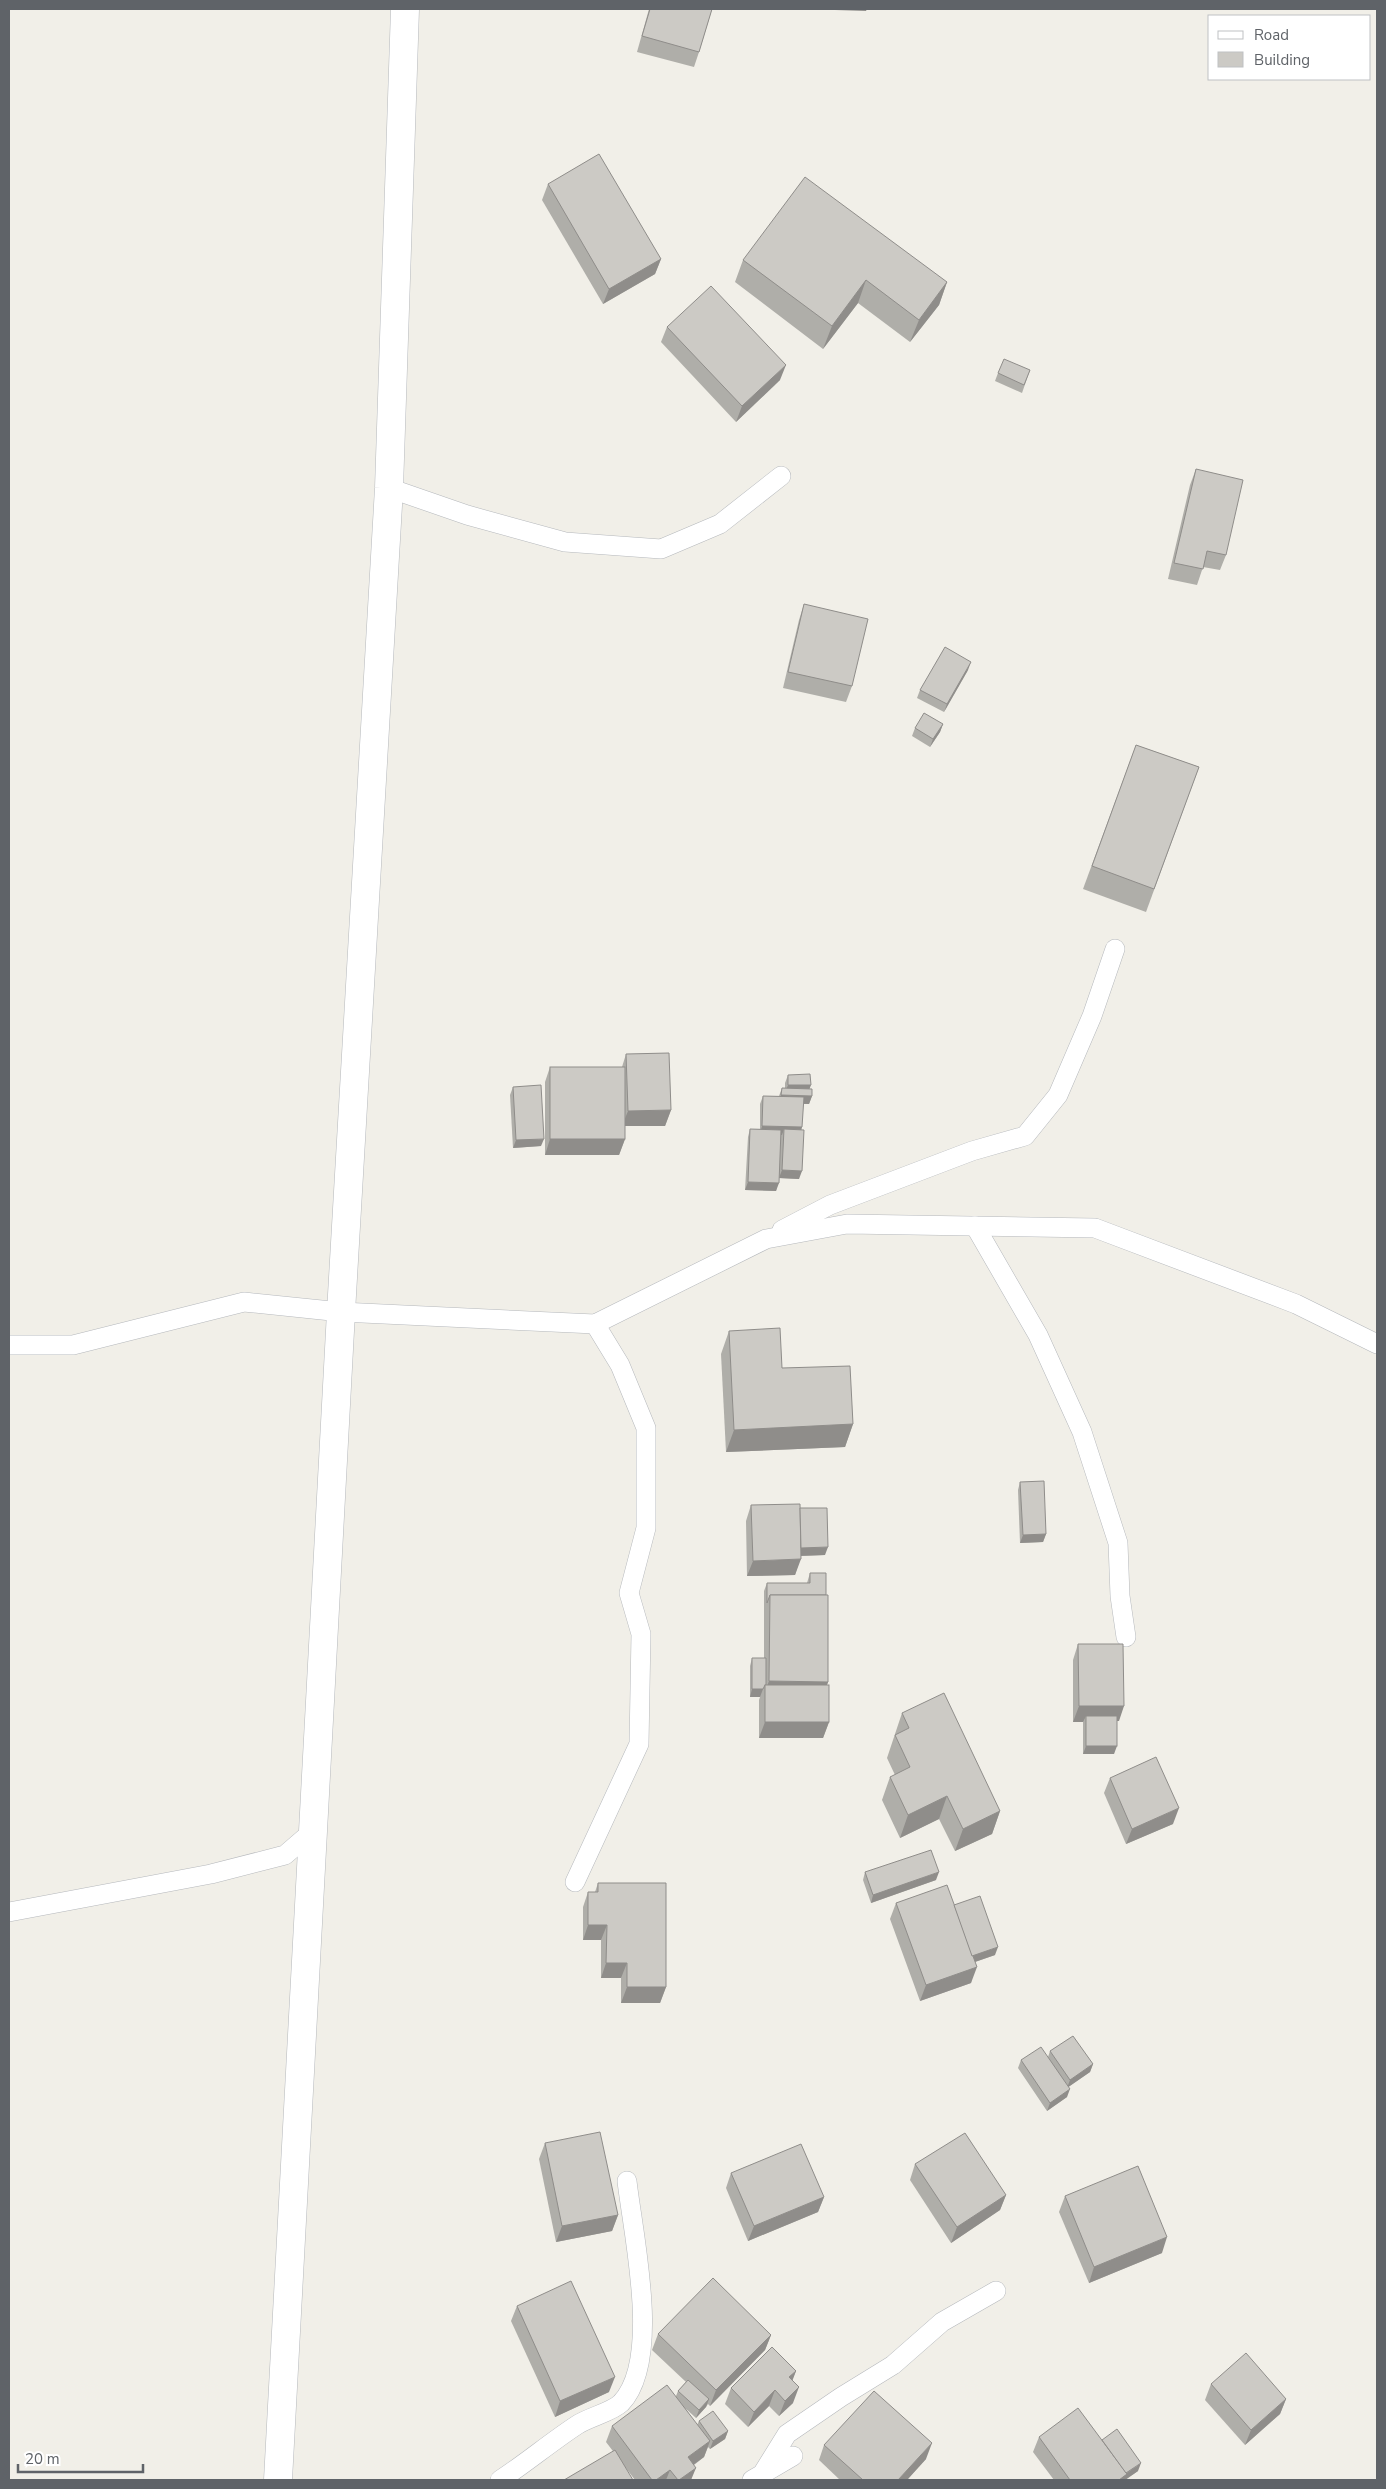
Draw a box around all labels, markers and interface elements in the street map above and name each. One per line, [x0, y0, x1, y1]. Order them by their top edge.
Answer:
legend [1208, 15, 1371, 80]
text: Road [1254, 25, 1289, 45]
text: Building [1254, 50, 1310, 70]
scale bar [18, 2442, 142, 2474]
text: 20 m [25, 2449, 60, 2469]

